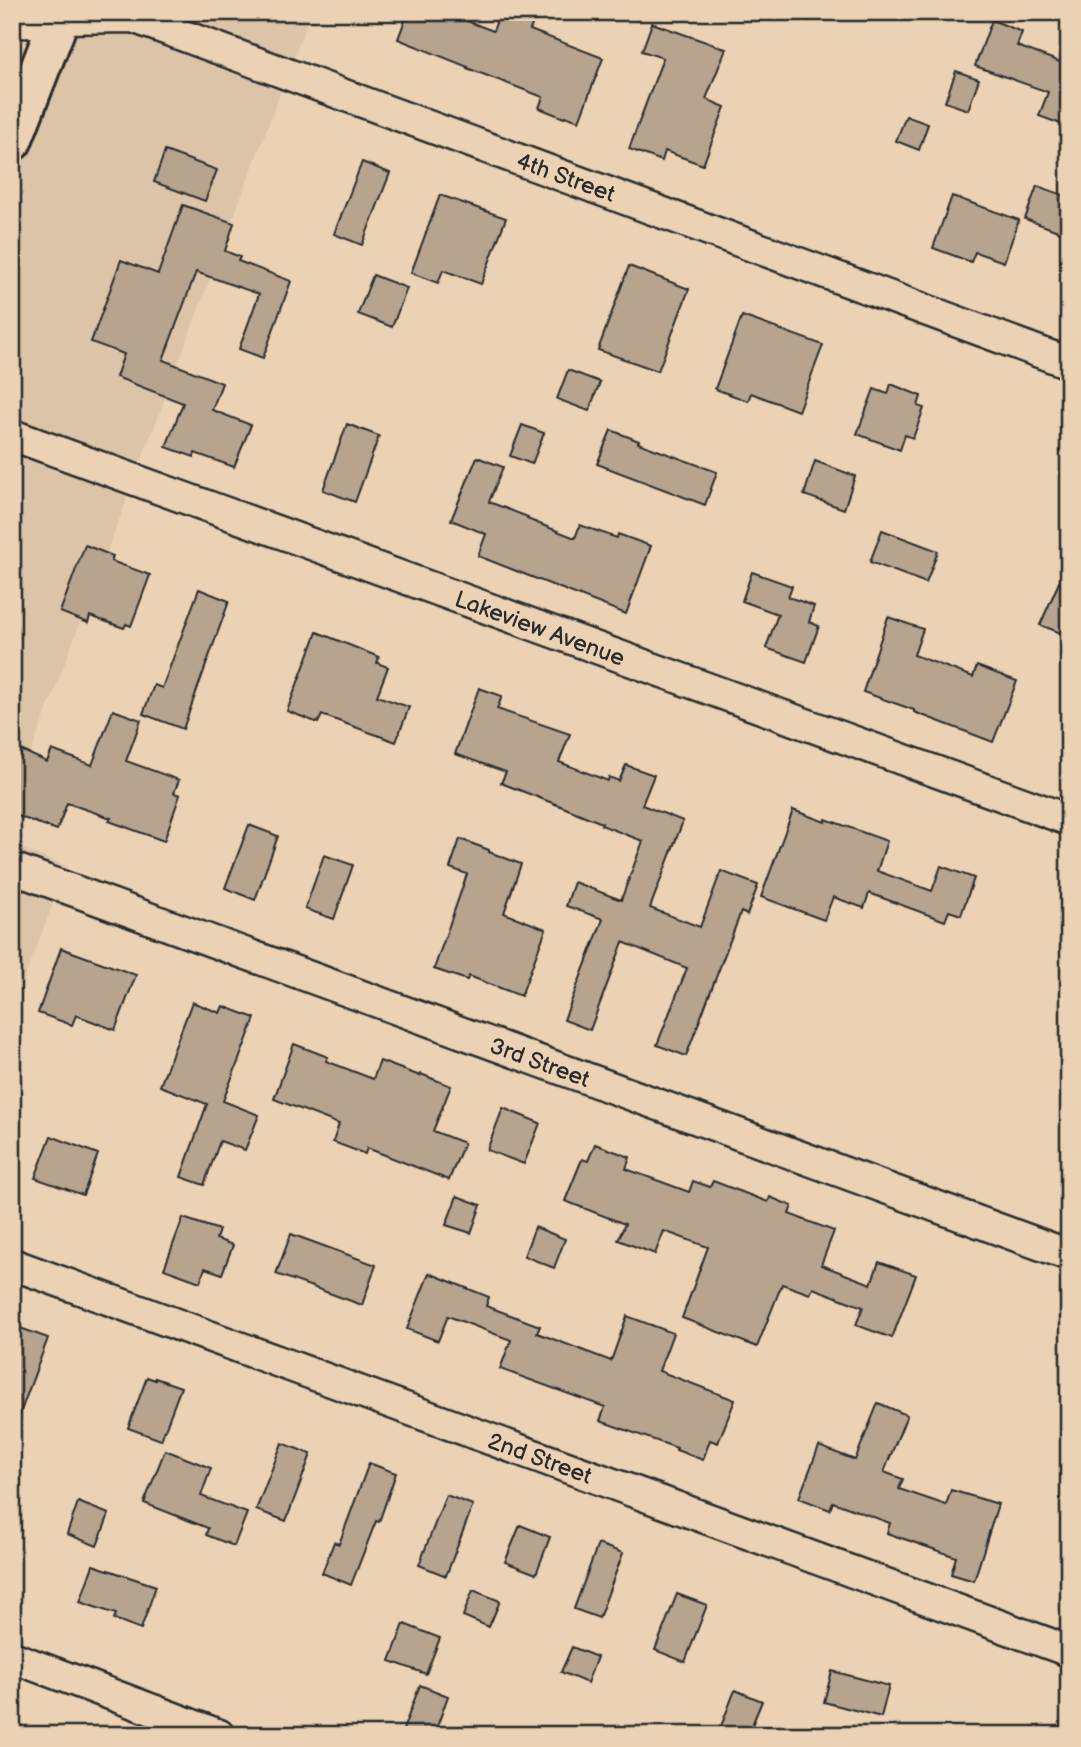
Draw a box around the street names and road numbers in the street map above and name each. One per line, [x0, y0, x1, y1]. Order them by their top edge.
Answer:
street label: 4th Street [513, 147, 619, 209]
street label: Lakeview Avenue [451, 585, 628, 673]
street label: 3rd Street [486, 1032, 593, 1094]
street label: 2nd Street [484, 1427, 595, 1491]

